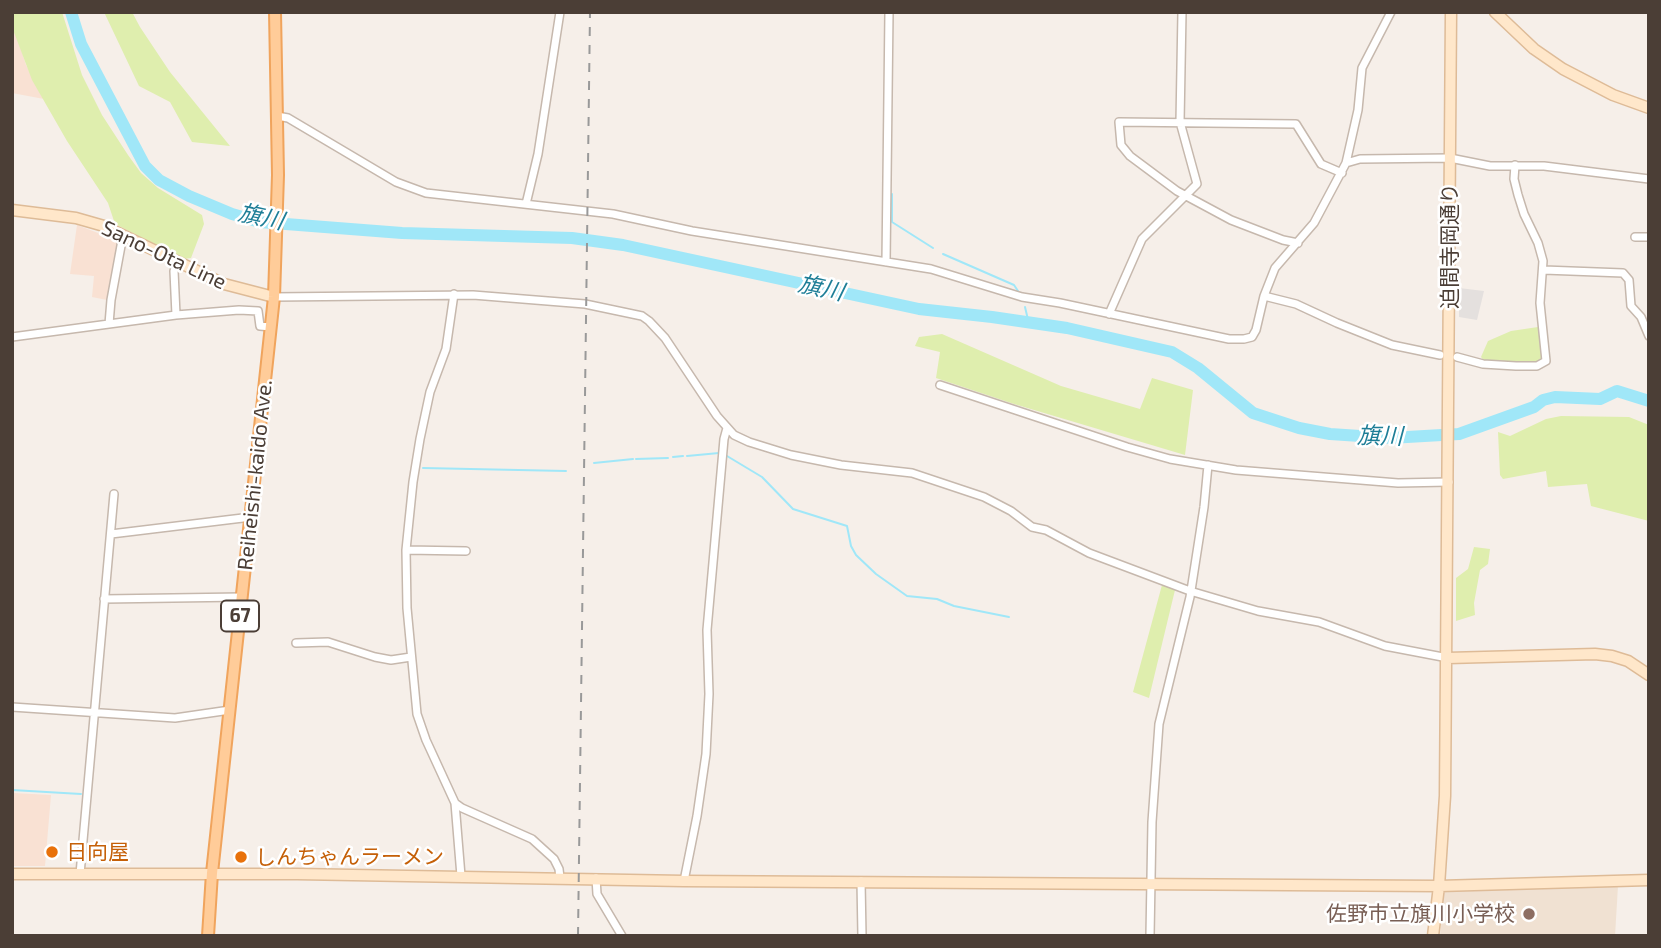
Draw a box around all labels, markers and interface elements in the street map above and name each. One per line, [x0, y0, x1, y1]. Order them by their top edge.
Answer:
street label: 迫間寺岡通り [1437, 183, 1463, 309]
water label: 旗川 [236, 199, 286, 235]
street label: Sano-Ota Line [98, 215, 230, 295]
water label: 旗川 [796, 270, 846, 306]
street label: Reiheishi-kaido Ave. [232, 379, 278, 571]
water label: 旗川 [1357, 422, 1403, 450]
road number: 67 [221, 600, 259, 632]
place label: 日向屋 [66, 839, 129, 865]
marker: 日向屋 [44, 844, 60, 860]
place label: しんちゃんラーメン [255, 844, 444, 870]
marker: しんちゃんラーメン [233, 849, 249, 865]
place label: 佐野市立旗川小学校 [1326, 901, 1515, 927]
marker: 佐野市立旗川小学校 [1521, 906, 1537, 922]

